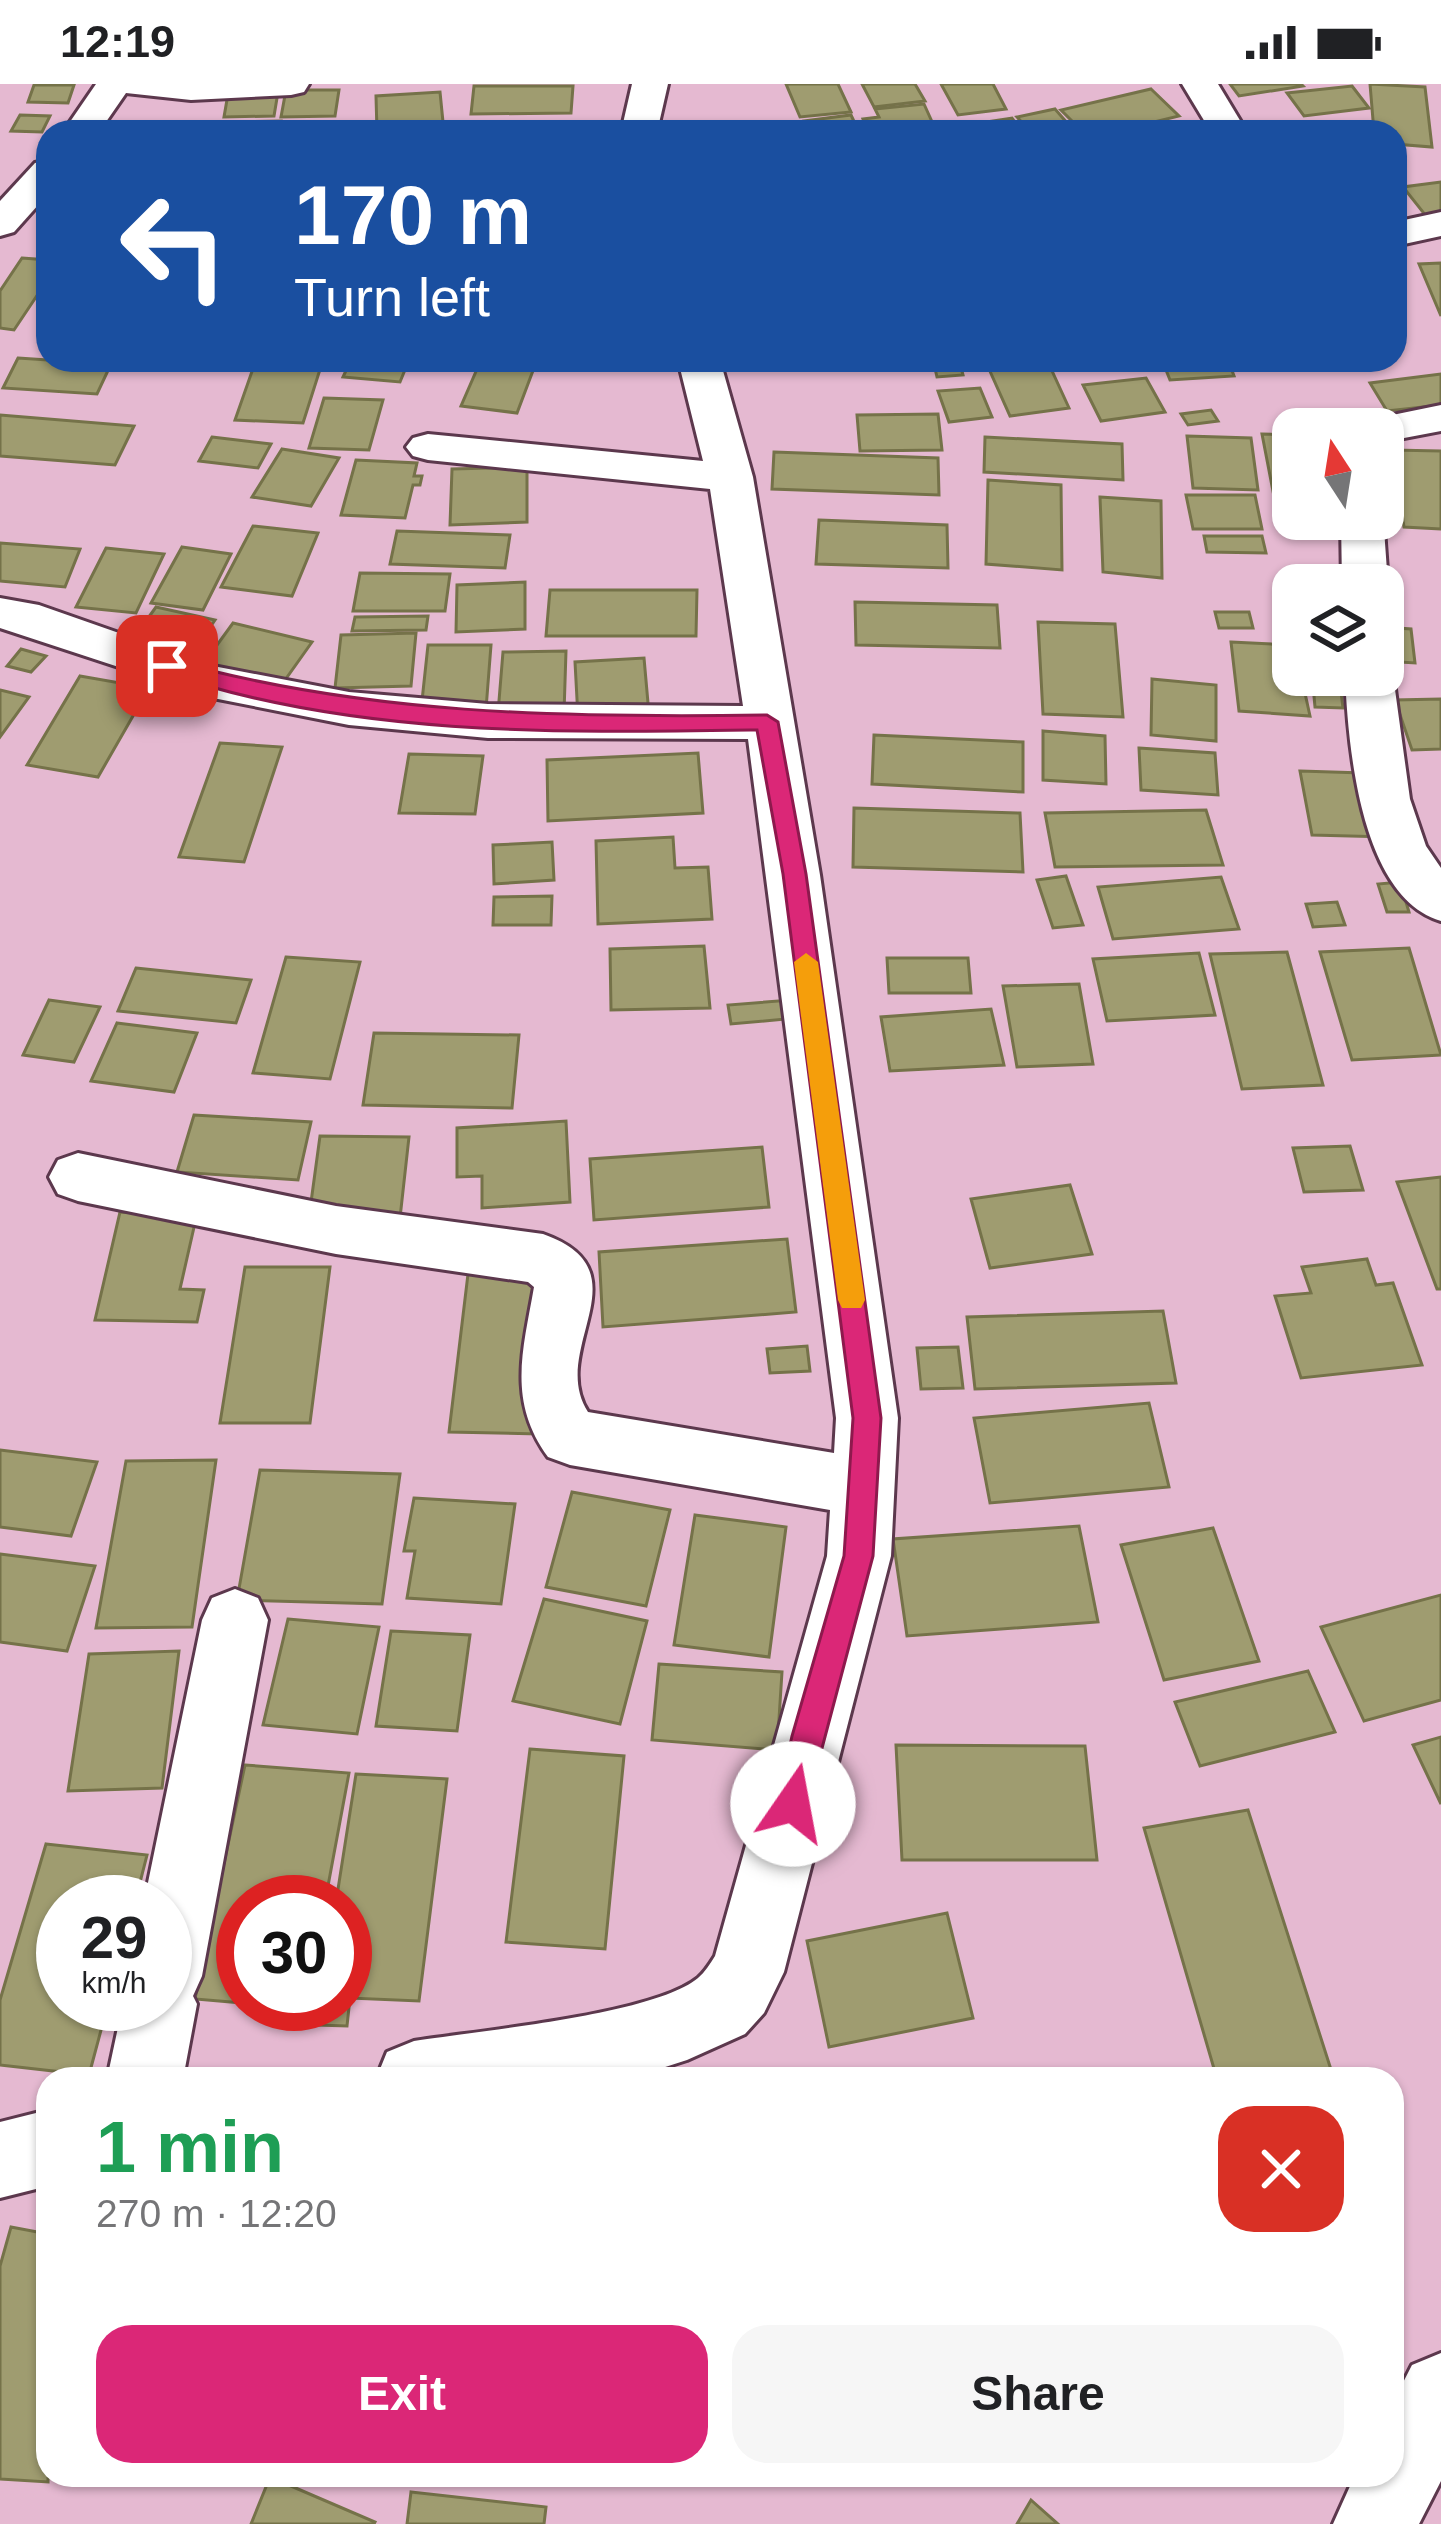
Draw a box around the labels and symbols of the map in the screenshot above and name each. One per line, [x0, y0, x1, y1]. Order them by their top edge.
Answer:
north arrow [1272, 408, 1404, 540]
pin [116, 615, 218, 717]
position arrow [730, 1741, 856, 1867]
speed limit sign: 30 [216, 1875, 372, 2031]

